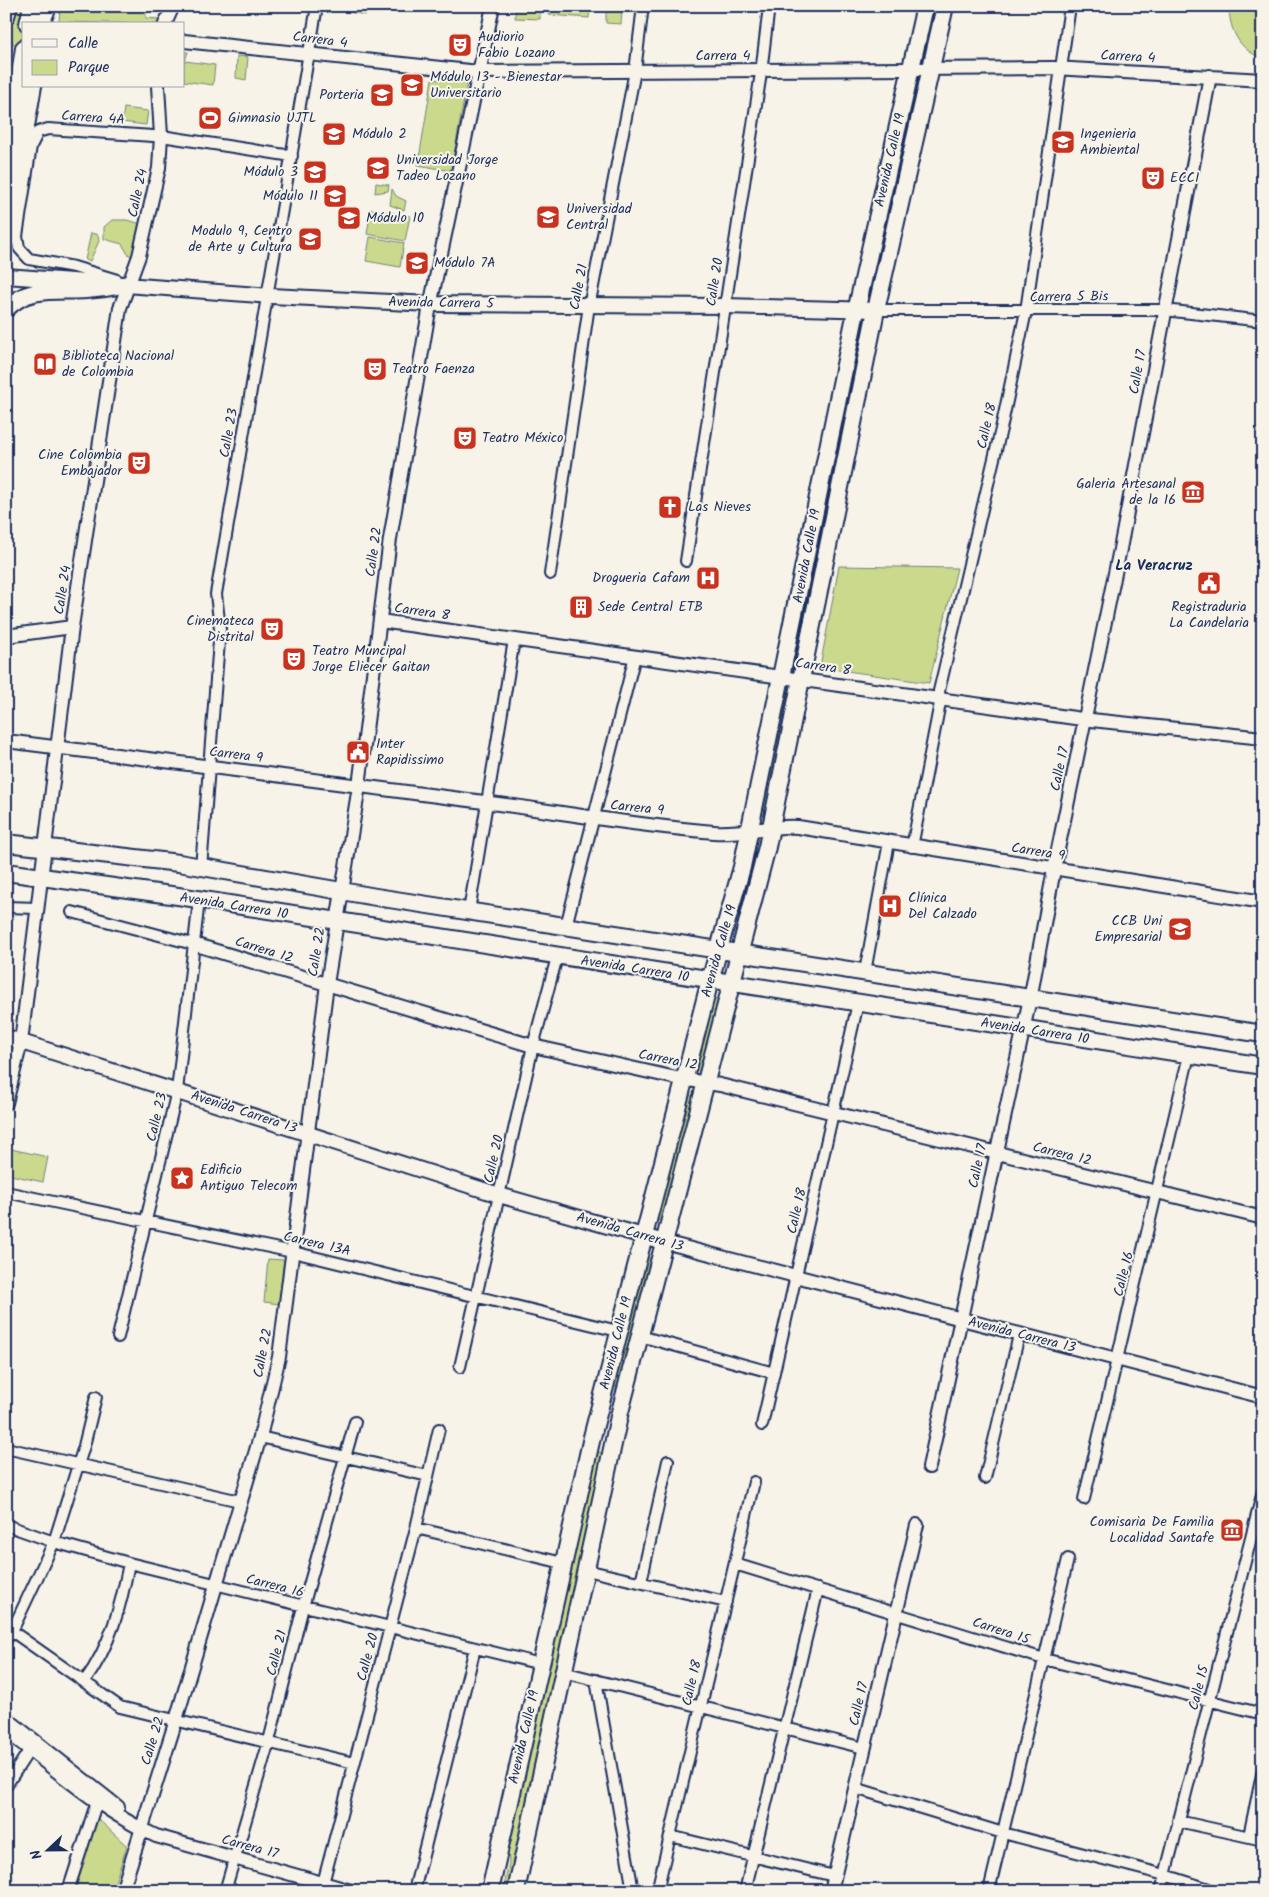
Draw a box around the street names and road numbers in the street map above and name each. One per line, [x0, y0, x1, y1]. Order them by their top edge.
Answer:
street label: Carrera 4 [291, 26, 349, 54]
street label: Carrera 4 [695, 45, 751, 67]
street label: Carrera 4 [1100, 45, 1156, 69]
street label: Carrera 4A [61, 105, 125, 131]
street label: Avenida Calle 19 [869, 111, 912, 209]
street label: Calle 24 [122, 166, 154, 220]
street label: Calle 20 [700, 256, 730, 308]
street label: Calle 21 [564, 262, 594, 312]
street label: Carrera 5 Bis [1029, 285, 1109, 309]
street label: Avenida Carrera 5 [388, 291, 495, 315]
street label: Calle 17 [1123, 348, 1153, 396]
street label: Calle 18 [971, 400, 1003, 451]
street label: Calle 23 [214, 407, 244, 459]
street label: Avenida Calle 19 [787, 507, 827, 605]
street label: Calle 22 [360, 526, 388, 578]
street label: Calle 24 [48, 564, 78, 616]
street label: Carrera 8 [393, 597, 452, 627]
street label: Carrera 8 [794, 652, 853, 682]
street label: Carrera 9 [208, 741, 264, 769]
street label: Calle 17 [1045, 744, 1076, 793]
street label: Carrera 9 [609, 794, 665, 822]
street label: Carrera 9 [1010, 837, 1067, 867]
street label: Avenida Carrera 10 [178, 887, 290, 925]
street label: Avenida Calle 19 [695, 902, 743, 1000]
street label: Calle 22 [302, 926, 332, 978]
street label: Carrera 12 [232, 931, 296, 969]
street label: Avenida Carrera 10 [579, 950, 691, 988]
street label: Avenida Carrera 10 [979, 1012, 1091, 1050]
street label: Carrera 12 [637, 1043, 699, 1077]
street label: Avenida Carrera 13 [188, 1084, 300, 1140]
street label: Calle 23 [141, 1090, 173, 1144]
street label: Calle 20 [478, 1133, 510, 1185]
street label: Carrera 12 [1030, 1136, 1094, 1172]
street label: Calle 17 [963, 1141, 994, 1190]
street label: Calle 18 [781, 1185, 813, 1236]
street label: Avenida Carrera 13 [574, 1206, 686, 1258]
street label: Carrera 13A [281, 1226, 353, 1262]
street label: Calle 16 [1108, 1249, 1140, 1299]
street label: Avenida Calle 19 [594, 1294, 638, 1392]
street label: Avenida Carrera 13 [966, 1311, 1078, 1359]
street label: Calle 22 [247, 1326, 279, 1380]
street label: Carrera 16 [243, 1568, 307, 1604]
street label: Carrera 15 [969, 1611, 1034, 1651]
street label: Calle 21 [261, 1628, 293, 1678]
street label: Calle 20 [351, 1631, 385, 1683]
street label: Calle 18 [676, 1657, 708, 1708]
street label: Calle 15 [1183, 1662, 1216, 1713]
street label: Calle 17 [843, 1679, 875, 1728]
street label: Avenida Calle 19 [503, 1688, 546, 1786]
street label: Calle 22 [135, 1714, 171, 1768]
street label: Carrera 17 [219, 1829, 281, 1865]

